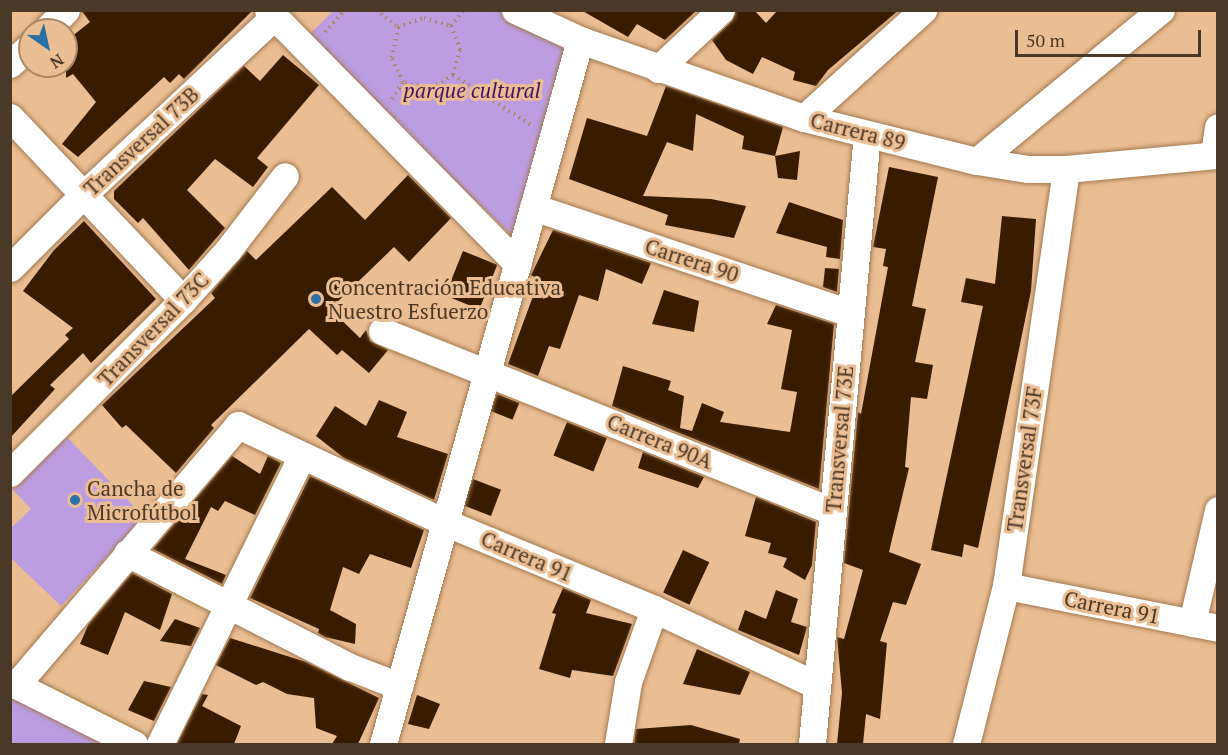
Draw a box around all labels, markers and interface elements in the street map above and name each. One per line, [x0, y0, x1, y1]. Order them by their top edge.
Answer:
north arrow [18, 18, 78, 78]
scale bar [1018, 18, 1204, 56]
text: 50 m [1026, 28, 1065, 52]
text: N [46, 49, 68, 74]
park label: parque cultural [403, 77, 541, 103]
street label: Transversal 73B [78, 81, 204, 201]
street label: Carrera 89 [808, 107, 908, 155]
street label: Carrera 90 [642, 233, 742, 287]
street label: Transversal 73C [92, 267, 214, 391]
place label: Concentración Educativa Nuestro Esfuerzo [328, 274, 561, 324]
marker: Concentración Educativa Nuestro Esfuerzo [309, 292, 323, 306]
street label: Transversal 73E [820, 365, 858, 513]
street label: Transversal 73F [1001, 385, 1047, 533]
street label: Carrera 90A [604, 408, 716, 474]
place label: Cancha de Microfútbol [87, 475, 197, 525]
marker: Cancha de Microfútbol [68, 493, 82, 507]
street label: Carrera 91 [477, 525, 577, 587]
street label: Carrera 91 [1062, 585, 1162, 629]

